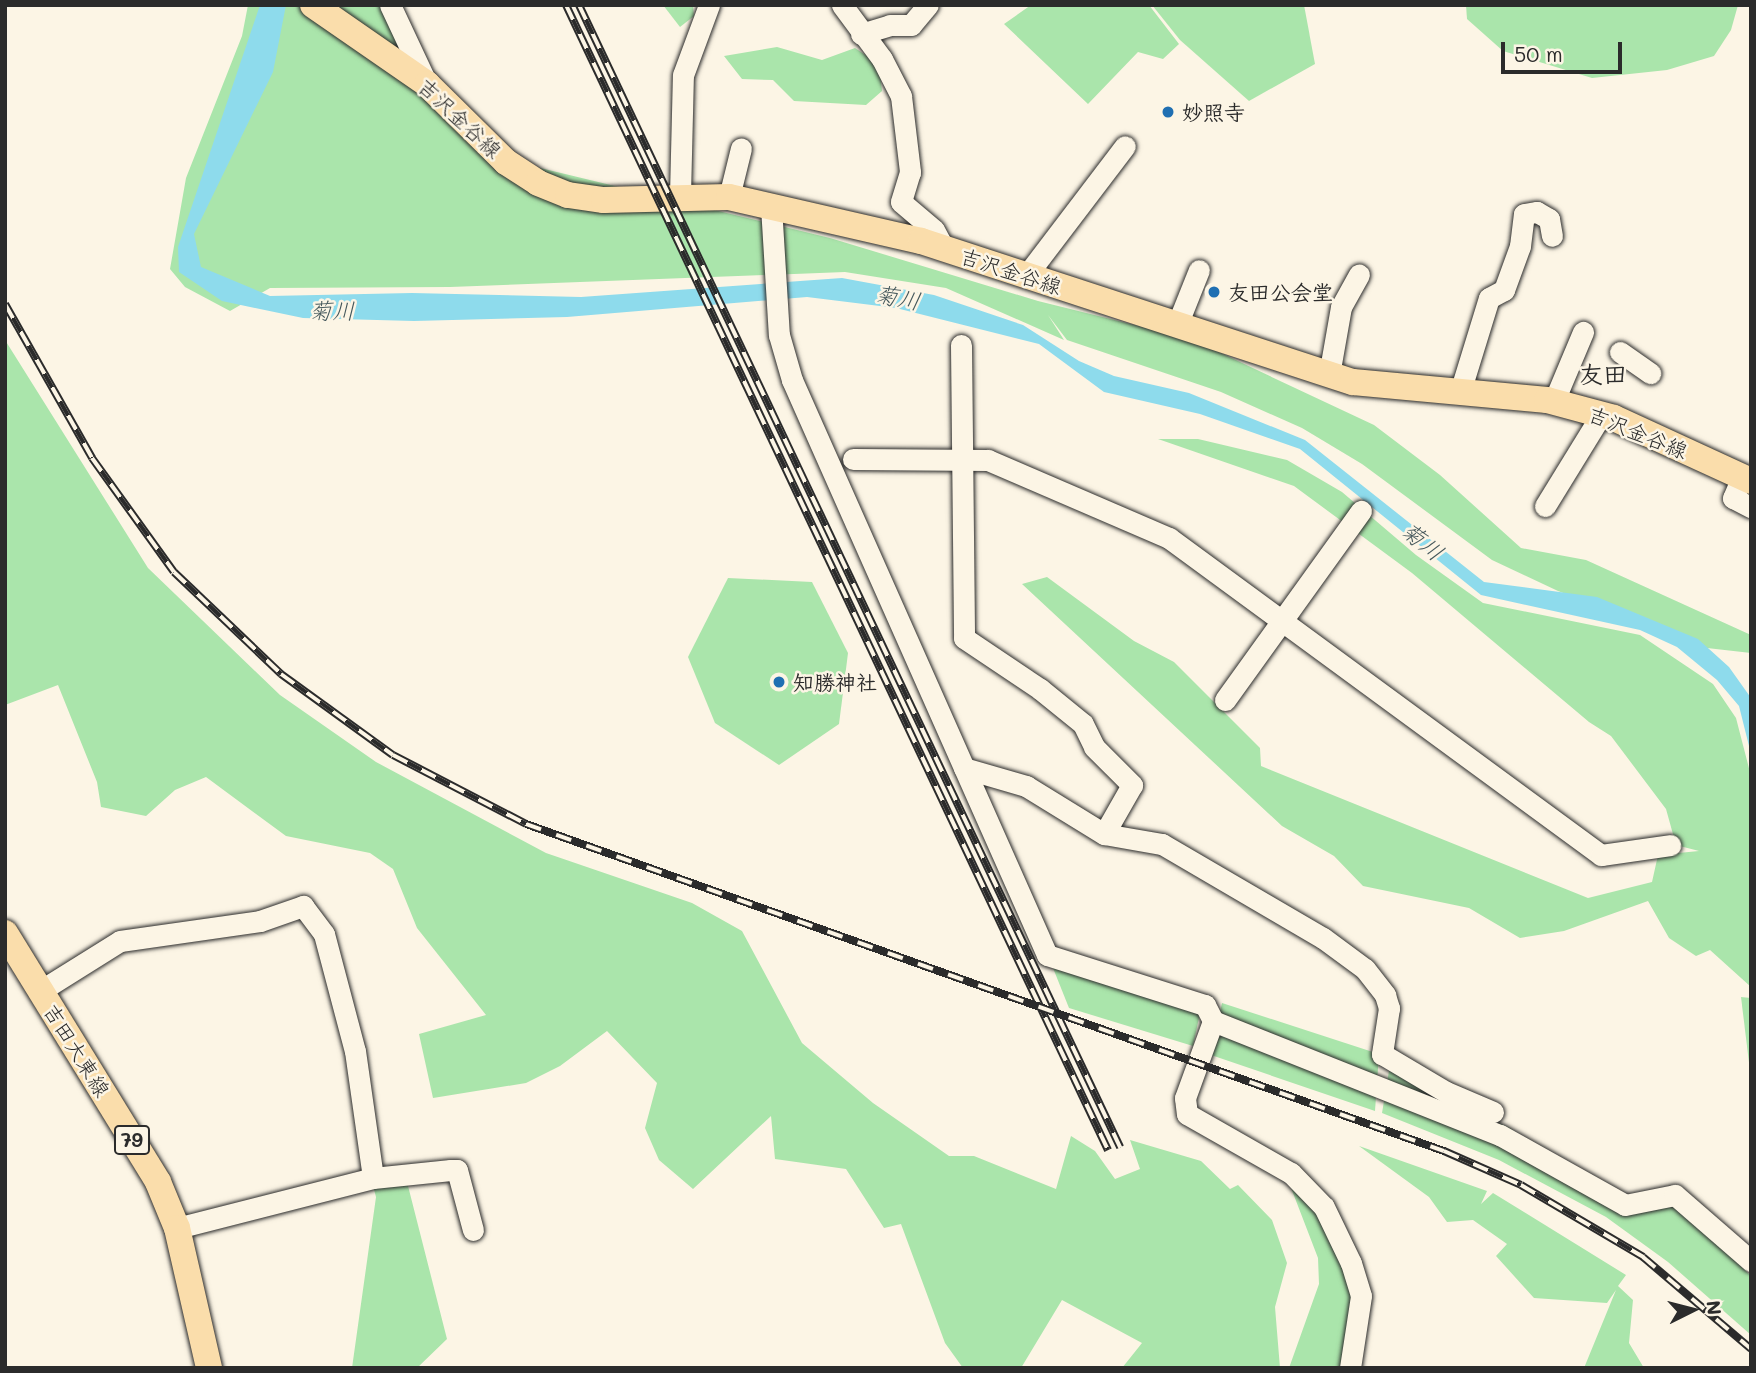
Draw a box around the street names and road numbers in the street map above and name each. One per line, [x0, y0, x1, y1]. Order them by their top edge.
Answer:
street label: 吉沢金谷線 [413, 73, 507, 163]
street label: 吉沢金谷線 [957, 243, 1065, 299]
street label: 吉沢金谷線 [1585, 401, 1691, 463]
street label: 吉田大東線 [38, 999, 116, 1101]
road number: 79 [113, 1124, 151, 1156]

